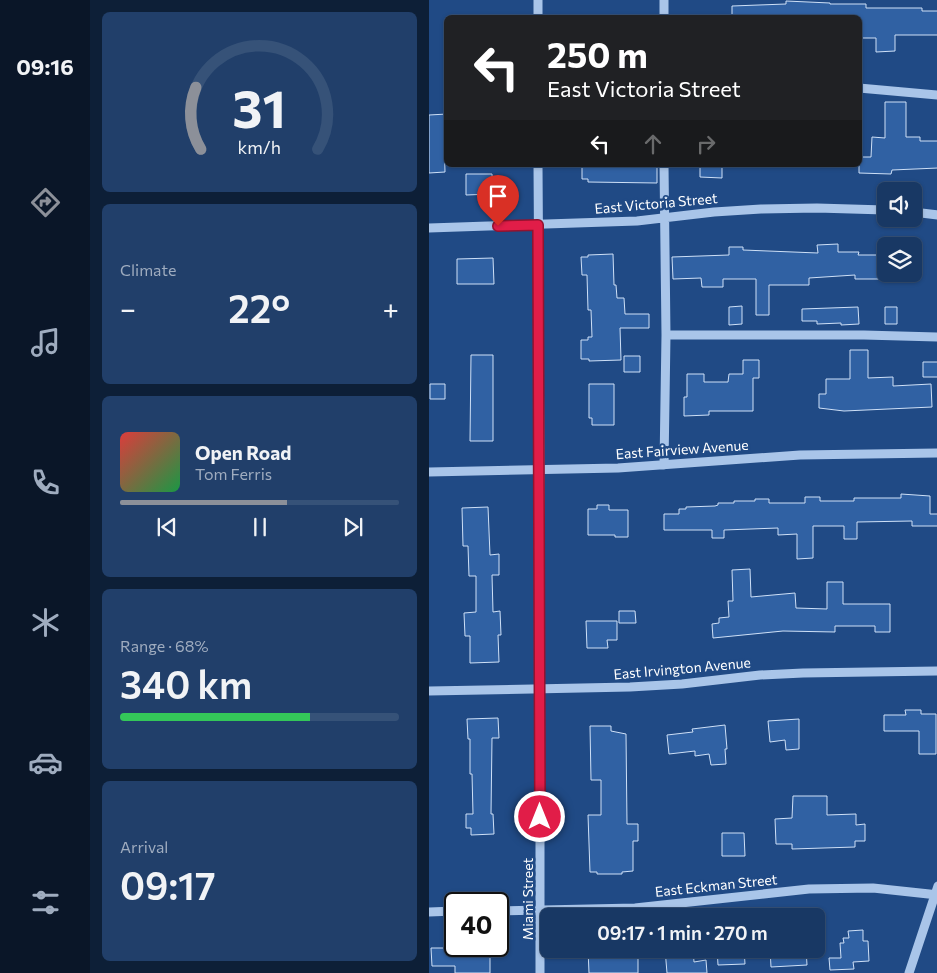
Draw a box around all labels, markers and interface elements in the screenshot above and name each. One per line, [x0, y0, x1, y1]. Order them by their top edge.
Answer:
text: 250 m [547, 32, 648, 75]
icon: left [464, 35, 529, 100]
text: 09:16 [16, 53, 74, 80]
text: 31 [233, 75, 286, 139]
text: East Victoria Street [547, 75, 741, 102]
icon: left [586, 130, 614, 158]
icon: ahead [639, 130, 667, 158]
icon: right [692, 130, 720, 158]
text: km/h [238, 136, 281, 158]
pin [477, 175, 519, 226]
icon: arrive [484, 182, 512, 210]
map controls [877, 182, 922, 282]
button: sound [877, 182, 922, 227]
icon: directions [28, 185, 63, 220]
street label: East Victoria Street [594, 189, 718, 217]
button: layers [877, 237, 922, 282]
text: Climate [120, 260, 176, 279]
text: 22° [228, 284, 290, 331]
text: − [120, 291, 136, 325]
text: + [383, 291, 399, 325]
icon: music [28, 325, 63, 360]
street label: East Fairview Avenue [615, 436, 749, 462]
text: Open Road [195, 441, 291, 464]
text: Tom Ferris [195, 464, 272, 483]
icon: phone [28, 465, 63, 500]
icon: previous [153, 513, 181, 541]
icon: pause [246, 513, 274, 541]
icon: next [339, 513, 367, 541]
icon: climate [28, 605, 63, 640]
text: Range · 68% [120, 636, 209, 655]
street label: East Irvington Avenue [613, 654, 751, 682]
text: 340 km [120, 660, 252, 707]
icon: car [28, 745, 63, 780]
position arrow [513, 790, 565, 842]
text: Arrival [120, 837, 168, 856]
street label: Miami Street [519, 858, 536, 940]
text: 09:17 [120, 861, 216, 908]
street label: East Eckman Street [654, 870, 778, 900]
icon: filters [28, 885, 63, 920]
speed limit sign: 40 [444, 892, 509, 957]
text: 09:17 · 1 min · 270 m [597, 921, 768, 944]

